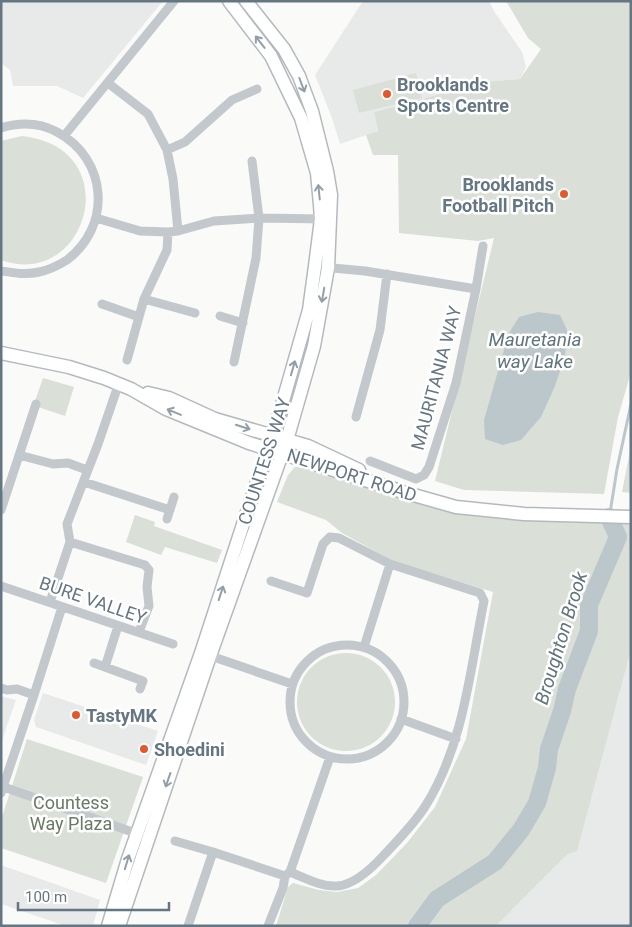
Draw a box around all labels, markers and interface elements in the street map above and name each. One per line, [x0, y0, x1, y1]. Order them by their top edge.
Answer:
one-way arrow [255, 36, 266, 49]
place label: Brooklands Sports Centre [397, 74, 509, 116]
one-way arrow [298, 77, 308, 92]
marker: Brooklands Sports Centre [381, 88, 393, 100]
place label: Brooklands Football Pitch [442, 174, 554, 216]
one-way arrow [314, 184, 324, 200]
marker: Brooklands Football Pitch [558, 188, 570, 200]
one-way arrow [318, 287, 327, 303]
street label: MAURITANIA WAY [407, 304, 465, 452]
water label: Mauretania way Lake [489, 328, 581, 373]
one-way arrow [288, 361, 298, 377]
street label: COUNTESS WAY [234, 395, 295, 527]
one-way arrow [167, 407, 182, 416]
one-way arrow [235, 423, 251, 433]
street label: NEWPORT ROAD [285, 444, 419, 506]
water label: Broughton Brook [530, 568, 592, 707]
street label: BURE VALLEY [37, 572, 149, 628]
one-way arrow [217, 586, 226, 601]
place label: TastyMK [86, 705, 158, 726]
marker: TastyMK [70, 709, 82, 721]
place label: Shoedini [154, 739, 225, 760]
marker: Shoedini [138, 743, 150, 755]
one-way arrow [163, 771, 172, 787]
park label: Countess Way Plaza [30, 792, 112, 834]
one-way arrow [123, 855, 133, 871]
scale bar [18, 880, 169, 912]
text: 100 m [25, 888, 67, 906]

